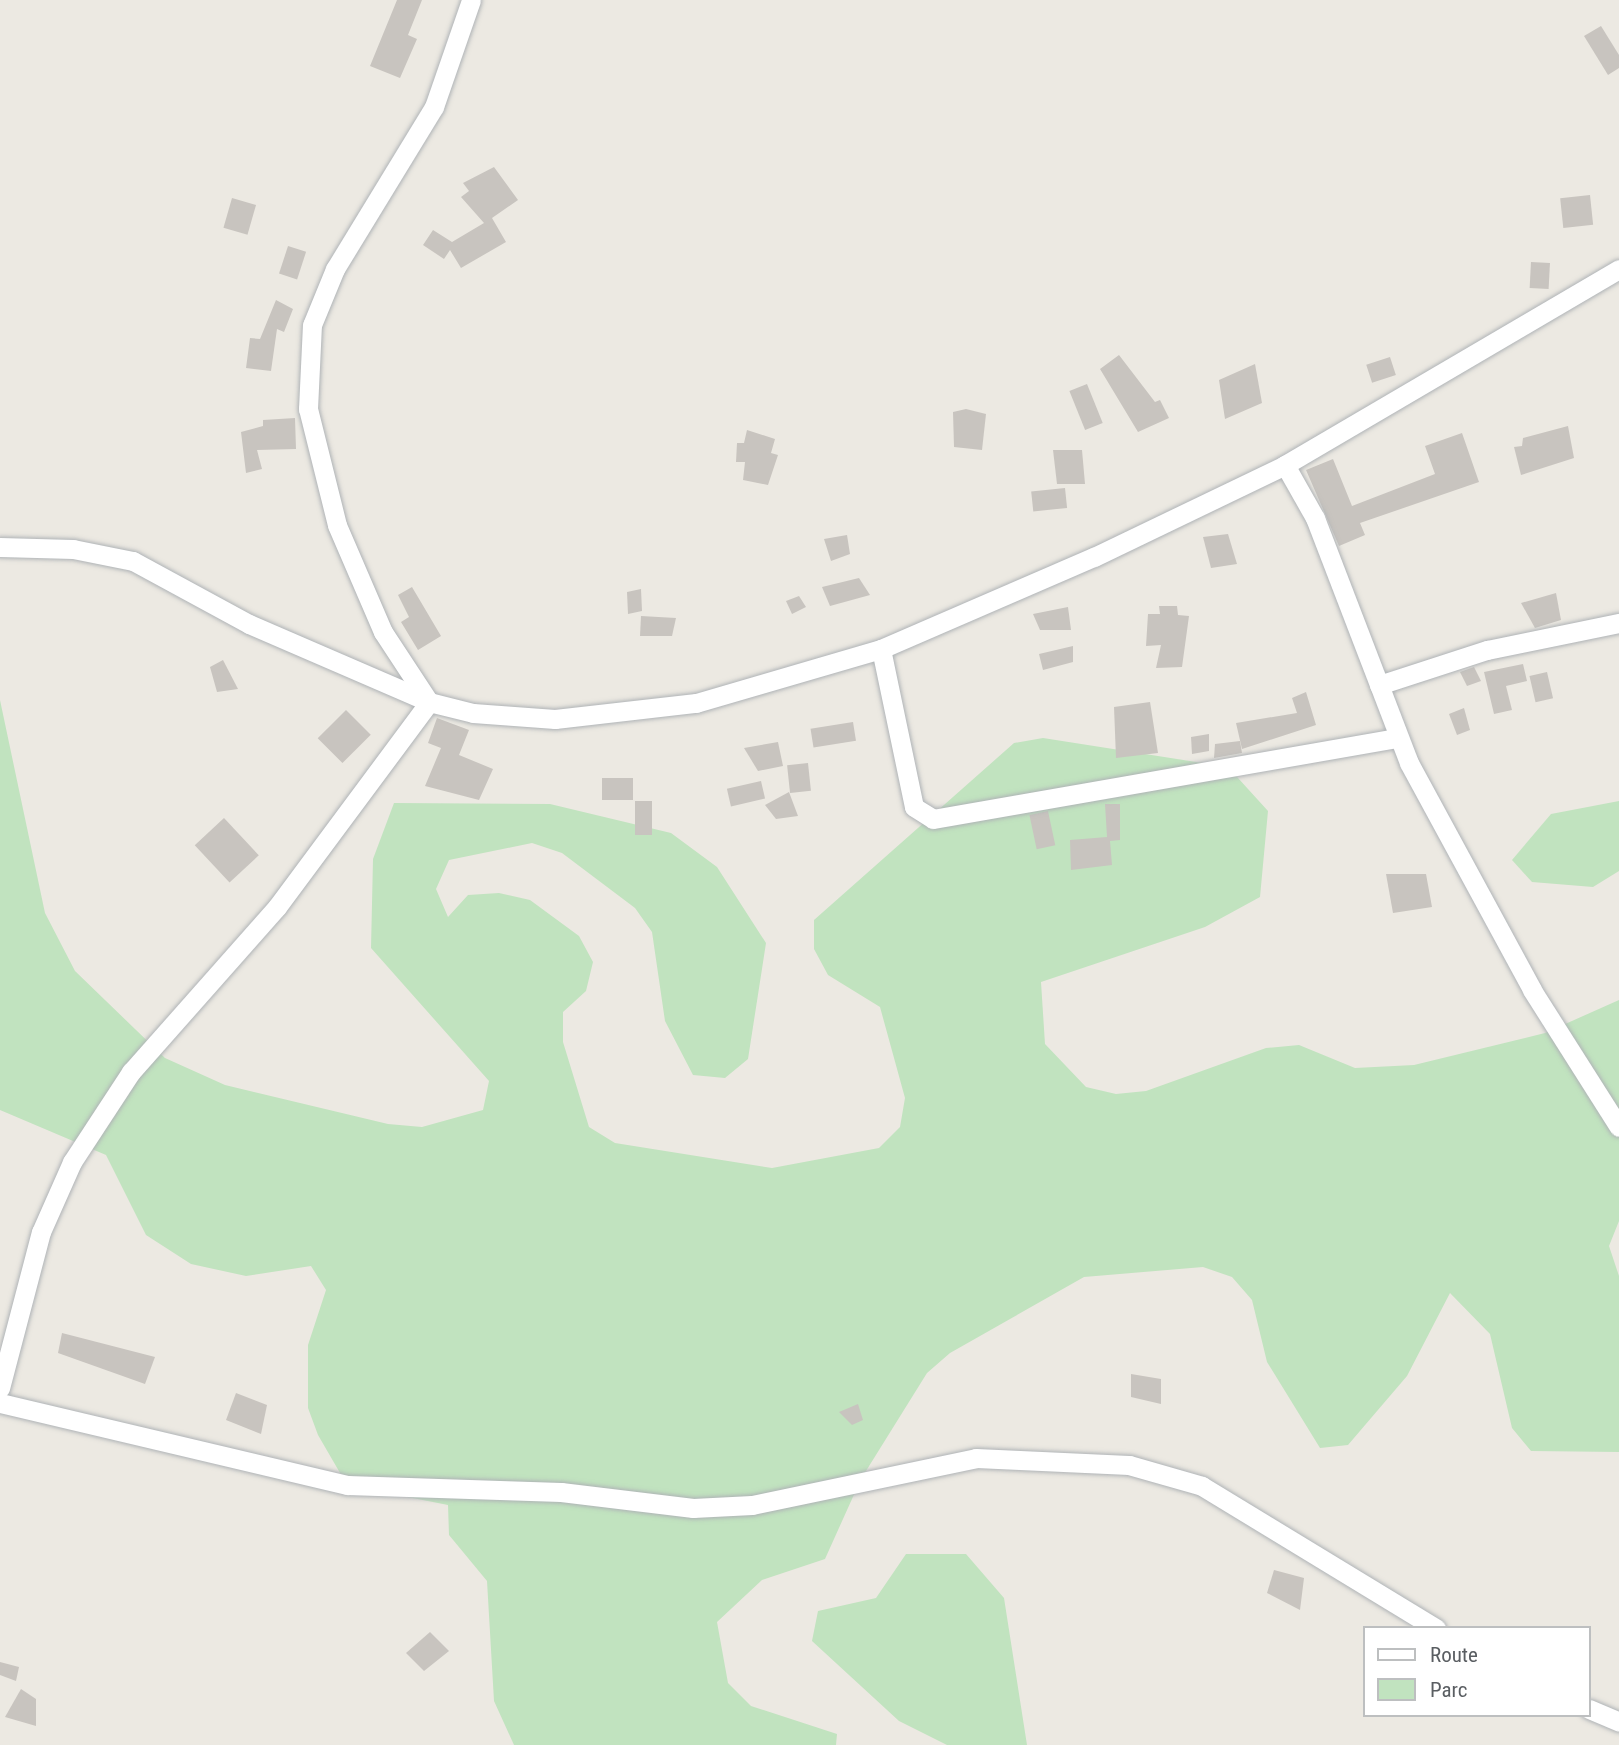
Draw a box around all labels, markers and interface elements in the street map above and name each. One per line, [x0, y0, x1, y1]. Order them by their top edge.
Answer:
legend [1364, 1626, 1591, 1717]
text: Route [1430, 1643, 1478, 1667]
text: Parc [1430, 1678, 1468, 1702]

